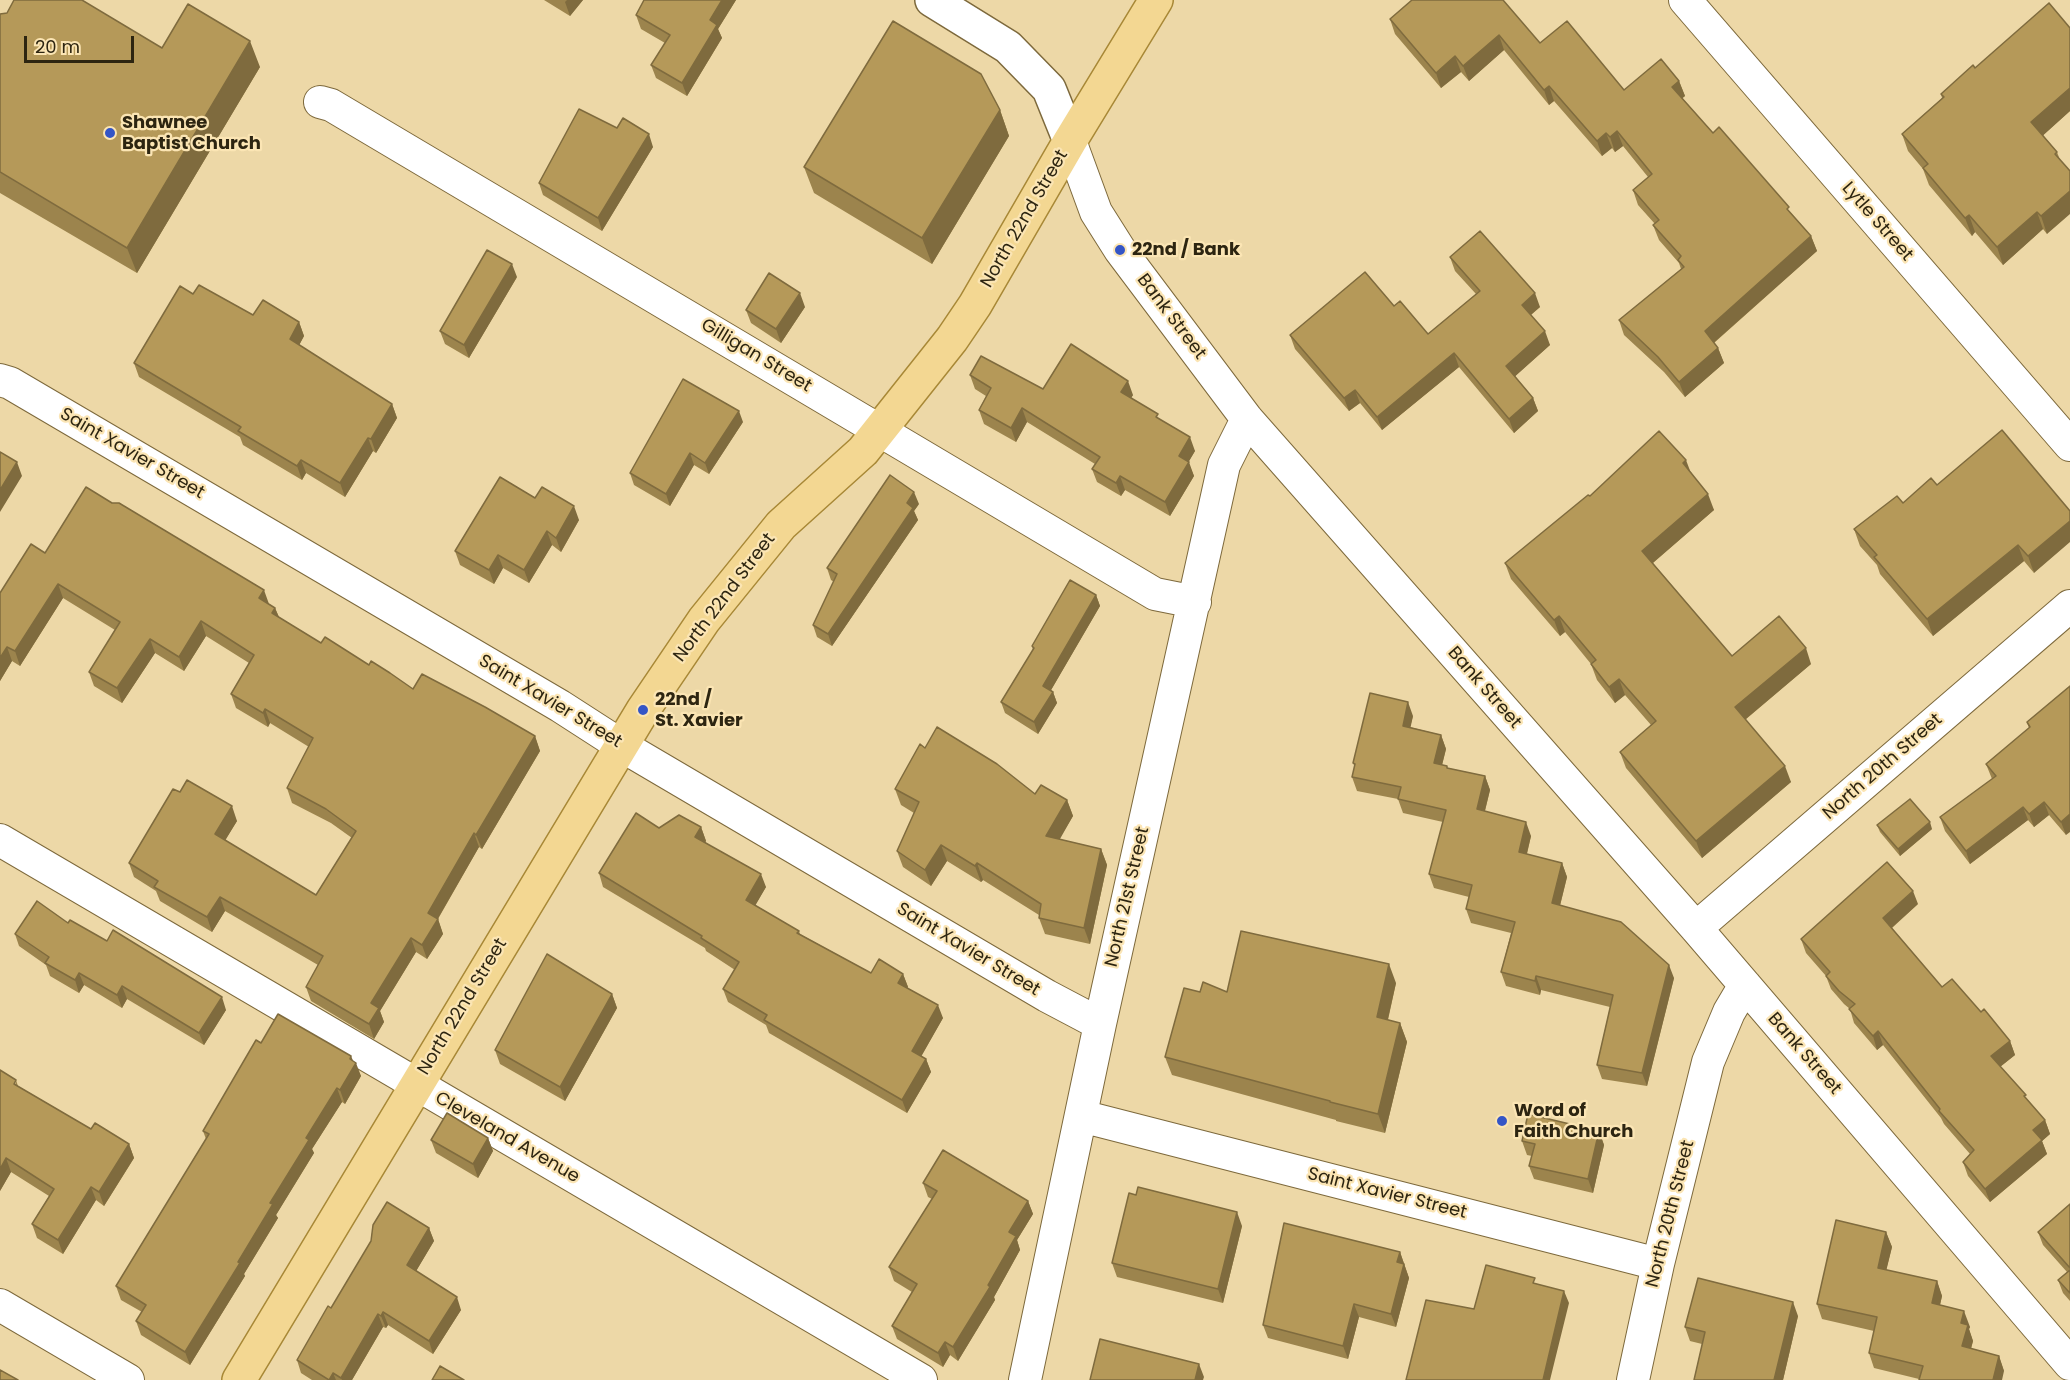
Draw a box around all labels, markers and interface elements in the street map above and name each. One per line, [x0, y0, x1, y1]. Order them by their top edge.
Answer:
scale bar [27, 24, 136, 62]
text: 20 m [35, 34, 80, 59]
place label: Shawnee Baptist Church [122, 112, 261, 154]
marker: Shawnee Baptist Church [103, 126, 117, 140]
street label: North 22nd Street [977, 146, 1073, 292]
street label: Lytle Street [1837, 178, 1917, 266]
place label: 22nd / Bank [1132, 239, 1240, 261]
marker: 22nd / Bank [1113, 243, 1127, 257]
street label: Bank Street [1132, 270, 1210, 364]
street label: Gilligan Street [697, 315, 815, 397]
street label: Saint Xavier Street [56, 404, 208, 504]
street label: North 22nd Street [670, 529, 780, 667]
street label: Bank Street [1443, 643, 1525, 733]
street label: Saint Xavier Street [474, 651, 626, 753]
place label: 22nd / St. Xavier [655, 689, 743, 732]
marker: 22nd / St. Xavier [636, 703, 650, 717]
street label: North 20th Street [1819, 709, 1947, 825]
street label: North 21st Street [1101, 825, 1155, 969]
street label: Saint Xavier Street [892, 899, 1044, 1001]
street label: North 22nd Street [414, 935, 512, 1079]
street label: Bank Street [1763, 1009, 1845, 1099]
street label: Cleveland Avenue [431, 1088, 583, 1188]
place label: Word of Faith Church [1514, 1100, 1633, 1142]
marker: Word of Faith Church [1495, 1114, 1509, 1128]
street label: North 20th Street [1642, 1138, 1700, 1290]
street label: Saint Xavier Street [1305, 1164, 1469, 1224]

